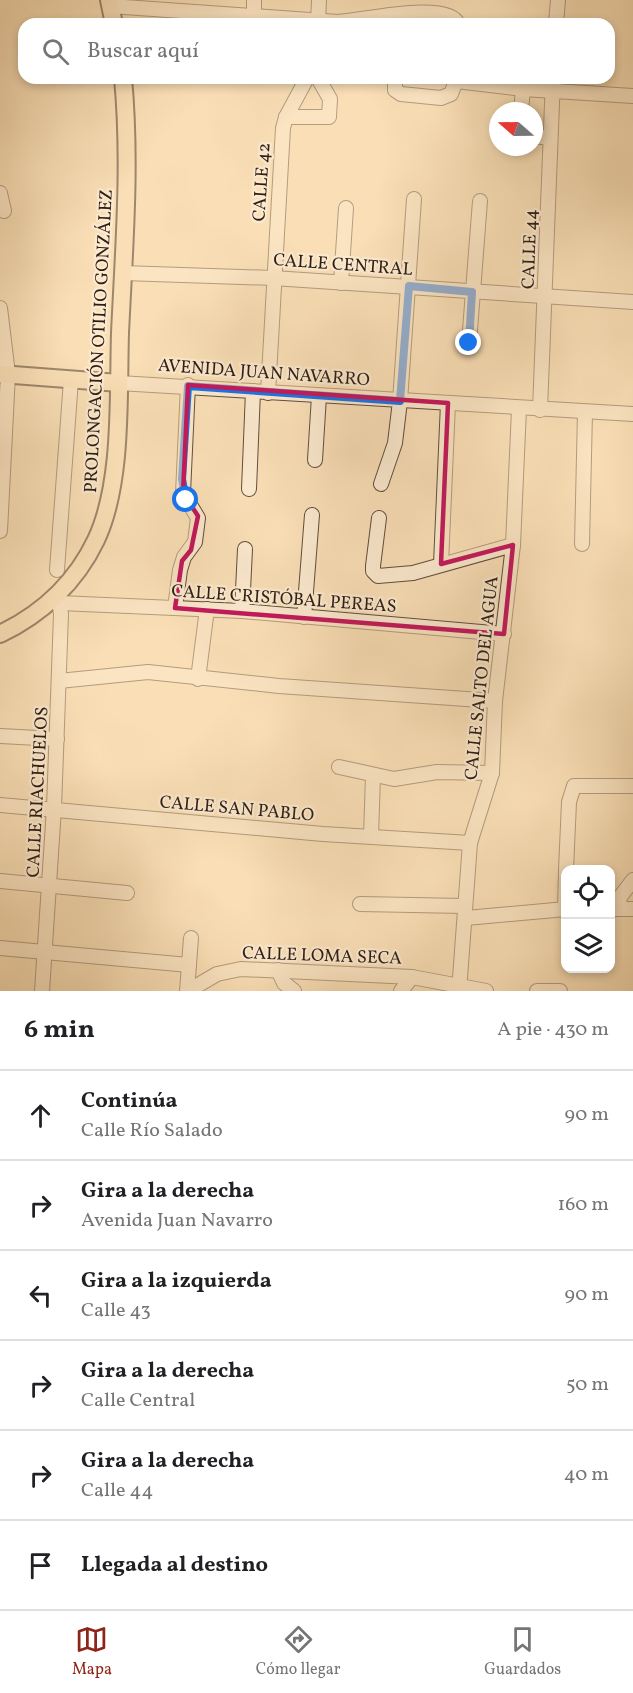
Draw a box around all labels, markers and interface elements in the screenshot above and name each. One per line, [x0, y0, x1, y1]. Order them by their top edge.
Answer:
search box [18, 18, 615, 84]
icon: search [39, 35, 72, 68]
text: Buscar aquí [87, 36, 199, 67]
north arrow [489, 102, 543, 156]
street label: CALLE 42 [247, 142, 278, 222]
street label: PROLONGACIÓN OTILIO GONZÁLEZ [79, 188, 120, 494]
street label: CALLE 44 [517, 209, 544, 290]
street label: CALLE CENTRAL [272, 248, 413, 283]
route end [455, 329, 481, 355]
street label: AVENIDA JUAN NAVARRO [157, 354, 371, 393]
route start [172, 486, 198, 512]
street label: CALLE SALTO DEL AGUA [459, 575, 506, 781]
street label: CALLE CRISTÓBAL PEREAS [170, 579, 397, 620]
street label: CALLE RIACHUELOS [22, 706, 55, 878]
street label: CALLE SAN PABLO [159, 790, 315, 829]
map controls [561, 865, 615, 973]
button: locate [561, 865, 615, 919]
button: layers [561, 919, 615, 973]
street label: CALLE LOMA SECA [242, 941, 403, 972]
text: 6 min [24, 1012, 95, 1048]
text: A pie · 430 m [497, 1016, 609, 1044]
text: Continúa [81, 1086, 178, 1117]
icon: ahead [24, 1099, 57, 1132]
text: 90 m [565, 1101, 609, 1129]
text: Calle Río Salado [81, 1117, 223, 1145]
text: Gira a la derecha [81, 1176, 254, 1207]
icon: right [24, 1189, 57, 1222]
text: 160 m [557, 1191, 609, 1219]
text: Avenida Juan Navarro [81, 1207, 273, 1235]
text: Gira a la izquierda [81, 1266, 272, 1297]
icon: left [24, 1279, 57, 1312]
text: 90 m [565, 1281, 609, 1309]
text: Calle 43 [81, 1297, 151, 1325]
text: Gira a la derecha [81, 1356, 254, 1387]
icon: right [24, 1369, 57, 1402]
text: 50 m [566, 1371, 609, 1399]
text: Calle Central [81, 1387, 195, 1415]
text: Gira a la derecha [81, 1446, 254, 1477]
icon: right [24, 1459, 57, 1492]
text: 40 m [564, 1461, 609, 1489]
text: Calle 44 [81, 1477, 153, 1505]
icon: arrive [24, 1549, 57, 1582]
text: Llegada al destino [81, 1550, 268, 1581]
tab: Mapa [72, 1623, 112, 1681]
tab: Cómo llegar [256, 1623, 341, 1681]
tab: Guardados [484, 1623, 561, 1681]

